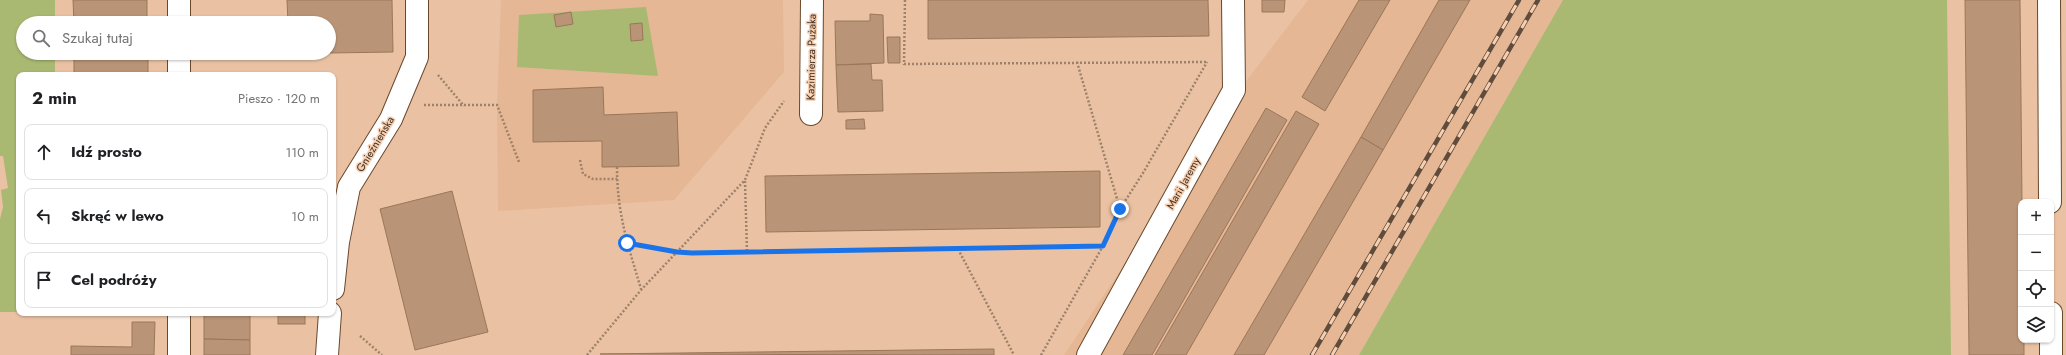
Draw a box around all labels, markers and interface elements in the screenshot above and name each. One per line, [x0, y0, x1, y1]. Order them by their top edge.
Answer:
street label: Kazimierza Pużaka [802, 14, 820, 100]
search box [16, 16, 336, 60]
icon: search [30, 27, 52, 49]
text: Szukaj tutaj [62, 27, 133, 49]
text: 2 min [32, 86, 77, 110]
text: Pieszo · 120 m [238, 89, 320, 108]
street label: Gnieźnieńska [352, 113, 398, 175]
icon: ahead [33, 141, 55, 163]
text: Idź prosto [71, 141, 142, 163]
text: 110 m [285, 143, 319, 162]
street label: Marii Jaremy [1162, 154, 1204, 212]
map controls [2018, 199, 2054, 343]
button: + [2018, 199, 2054, 235]
route end [1111, 200, 1129, 218]
icon: left [33, 205, 55, 227]
text: Skręć w lewo [71, 205, 164, 227]
text: 10 m [291, 207, 319, 226]
route start [618, 234, 636, 252]
button: − [2018, 235, 2054, 271]
icon: arrive [33, 269, 55, 291]
text: Cel podróży [71, 269, 156, 291]
button: locate [2018, 271, 2054, 307]
button: layers [2018, 307, 2054, 343]

